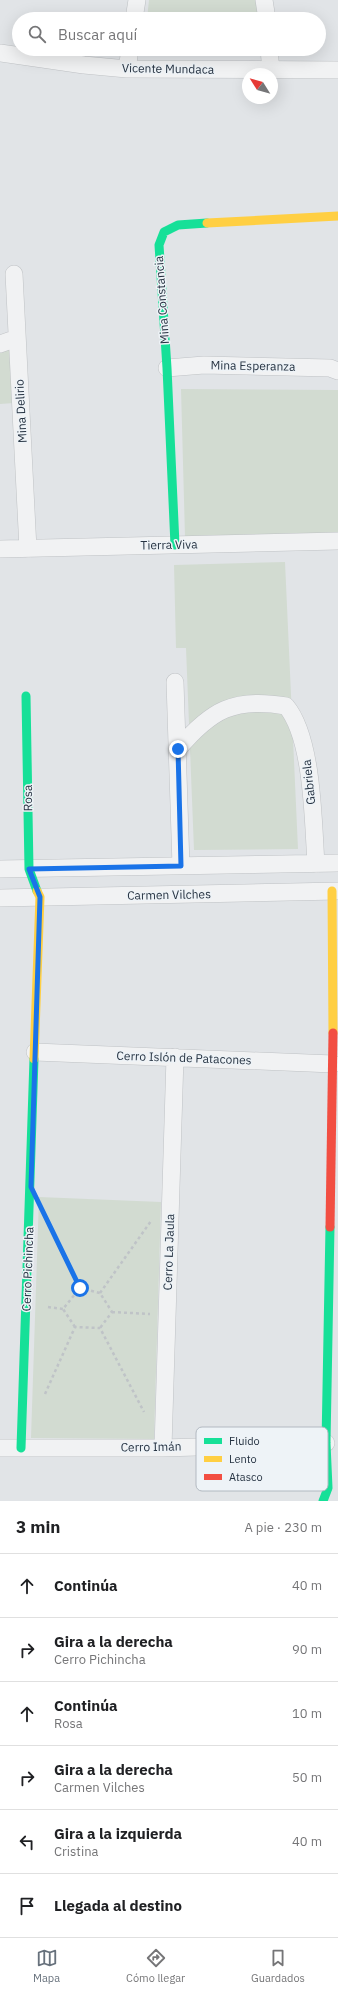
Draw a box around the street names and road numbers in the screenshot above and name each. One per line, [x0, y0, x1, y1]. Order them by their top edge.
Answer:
street label: Vicente Mundaca [122, 60, 215, 77]
street label: Mina Constancia [151, 255, 172, 345]
street label: Mina Esperanza [211, 357, 296, 374]
street label: Mina Delirio [11, 378, 30, 443]
street label: Tierra Viva [140, 536, 198, 552]
street label: Gabriela [299, 758, 318, 805]
street label: Rosa [20, 784, 35, 811]
street label: Carmen Vilches [127, 886, 211, 903]
street label: Cerro Islón de Patacones [116, 1048, 252, 1067]
street label: Cerro La Jaula [160, 1213, 177, 1291]
street label: Cerro Pichincha [19, 1226, 36, 1311]
street label: Cerro Imán [120, 1438, 182, 1455]

